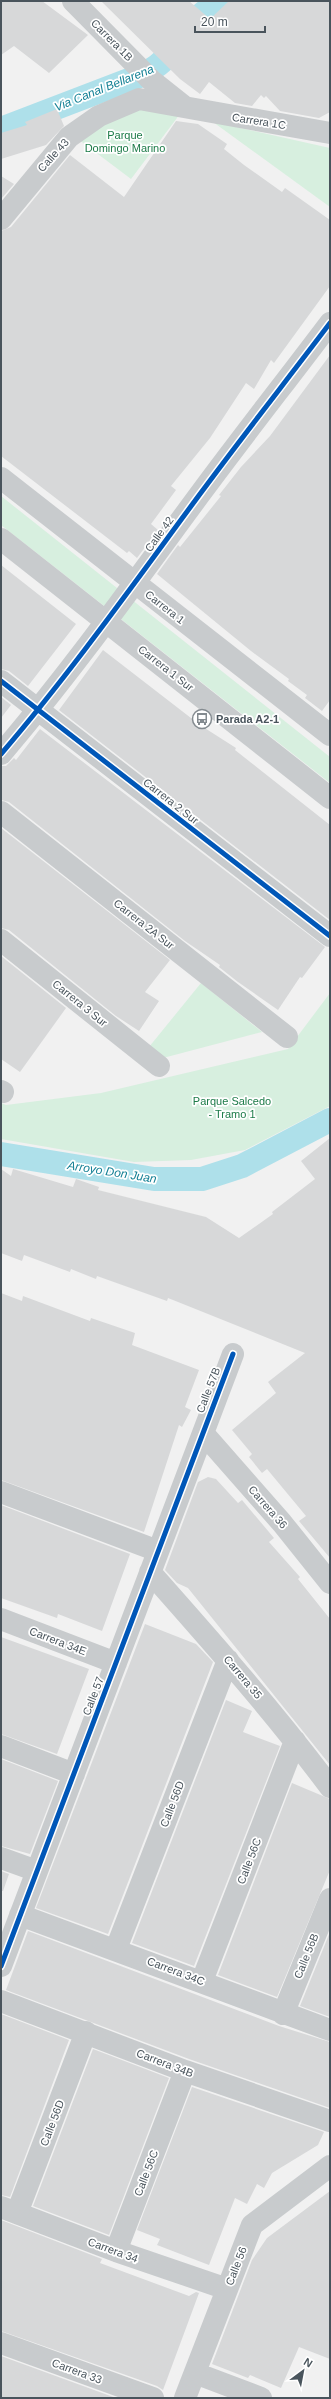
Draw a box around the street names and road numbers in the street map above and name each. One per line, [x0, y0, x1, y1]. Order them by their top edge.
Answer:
street label: Carrera 1B [89, 17, 135, 63]
street label: Carrera 1C [231, 111, 287, 131]
street label: Calle 43 [35, 136, 71, 174]
street label: Calle 42 [142, 514, 176, 554]
street label: Carrera 1 [143, 588, 187, 626]
street label: Carrera 1 Sur [136, 643, 196, 693]
street label: Carrera 2 Sur [141, 776, 201, 826]
street label: Carrera 2A Sur [111, 897, 177, 952]
street label: Carrera 3 Sur [50, 977, 110, 1029]
street label: Calle 57B [194, 1366, 222, 1414]
street label: Carrera 36 [246, 1483, 290, 1531]
street label: Carrera 34E [28, 1625, 88, 1657]
street label: Carrera 35 [222, 1653, 264, 1701]
street label: Calle 57 [80, 1675, 106, 1717]
street label: Calle 56D [158, 1779, 186, 1829]
street label: Calle 56C [235, 1836, 263, 1886]
street label: Calle 56B [292, 1932, 320, 1980]
street label: Carrera 34C [146, 1955, 206, 1987]
street label: Carrera 34B [135, 2047, 195, 2079]
street label: Calle 56D [38, 2098, 66, 2148]
street label: Calle 56C [132, 2148, 160, 2198]
street label: Carrera 34 [86, 2235, 140, 2265]
street label: Calle 56 [223, 2245, 249, 2287]
street label: Carrera 33 [50, 2356, 104, 2386]

